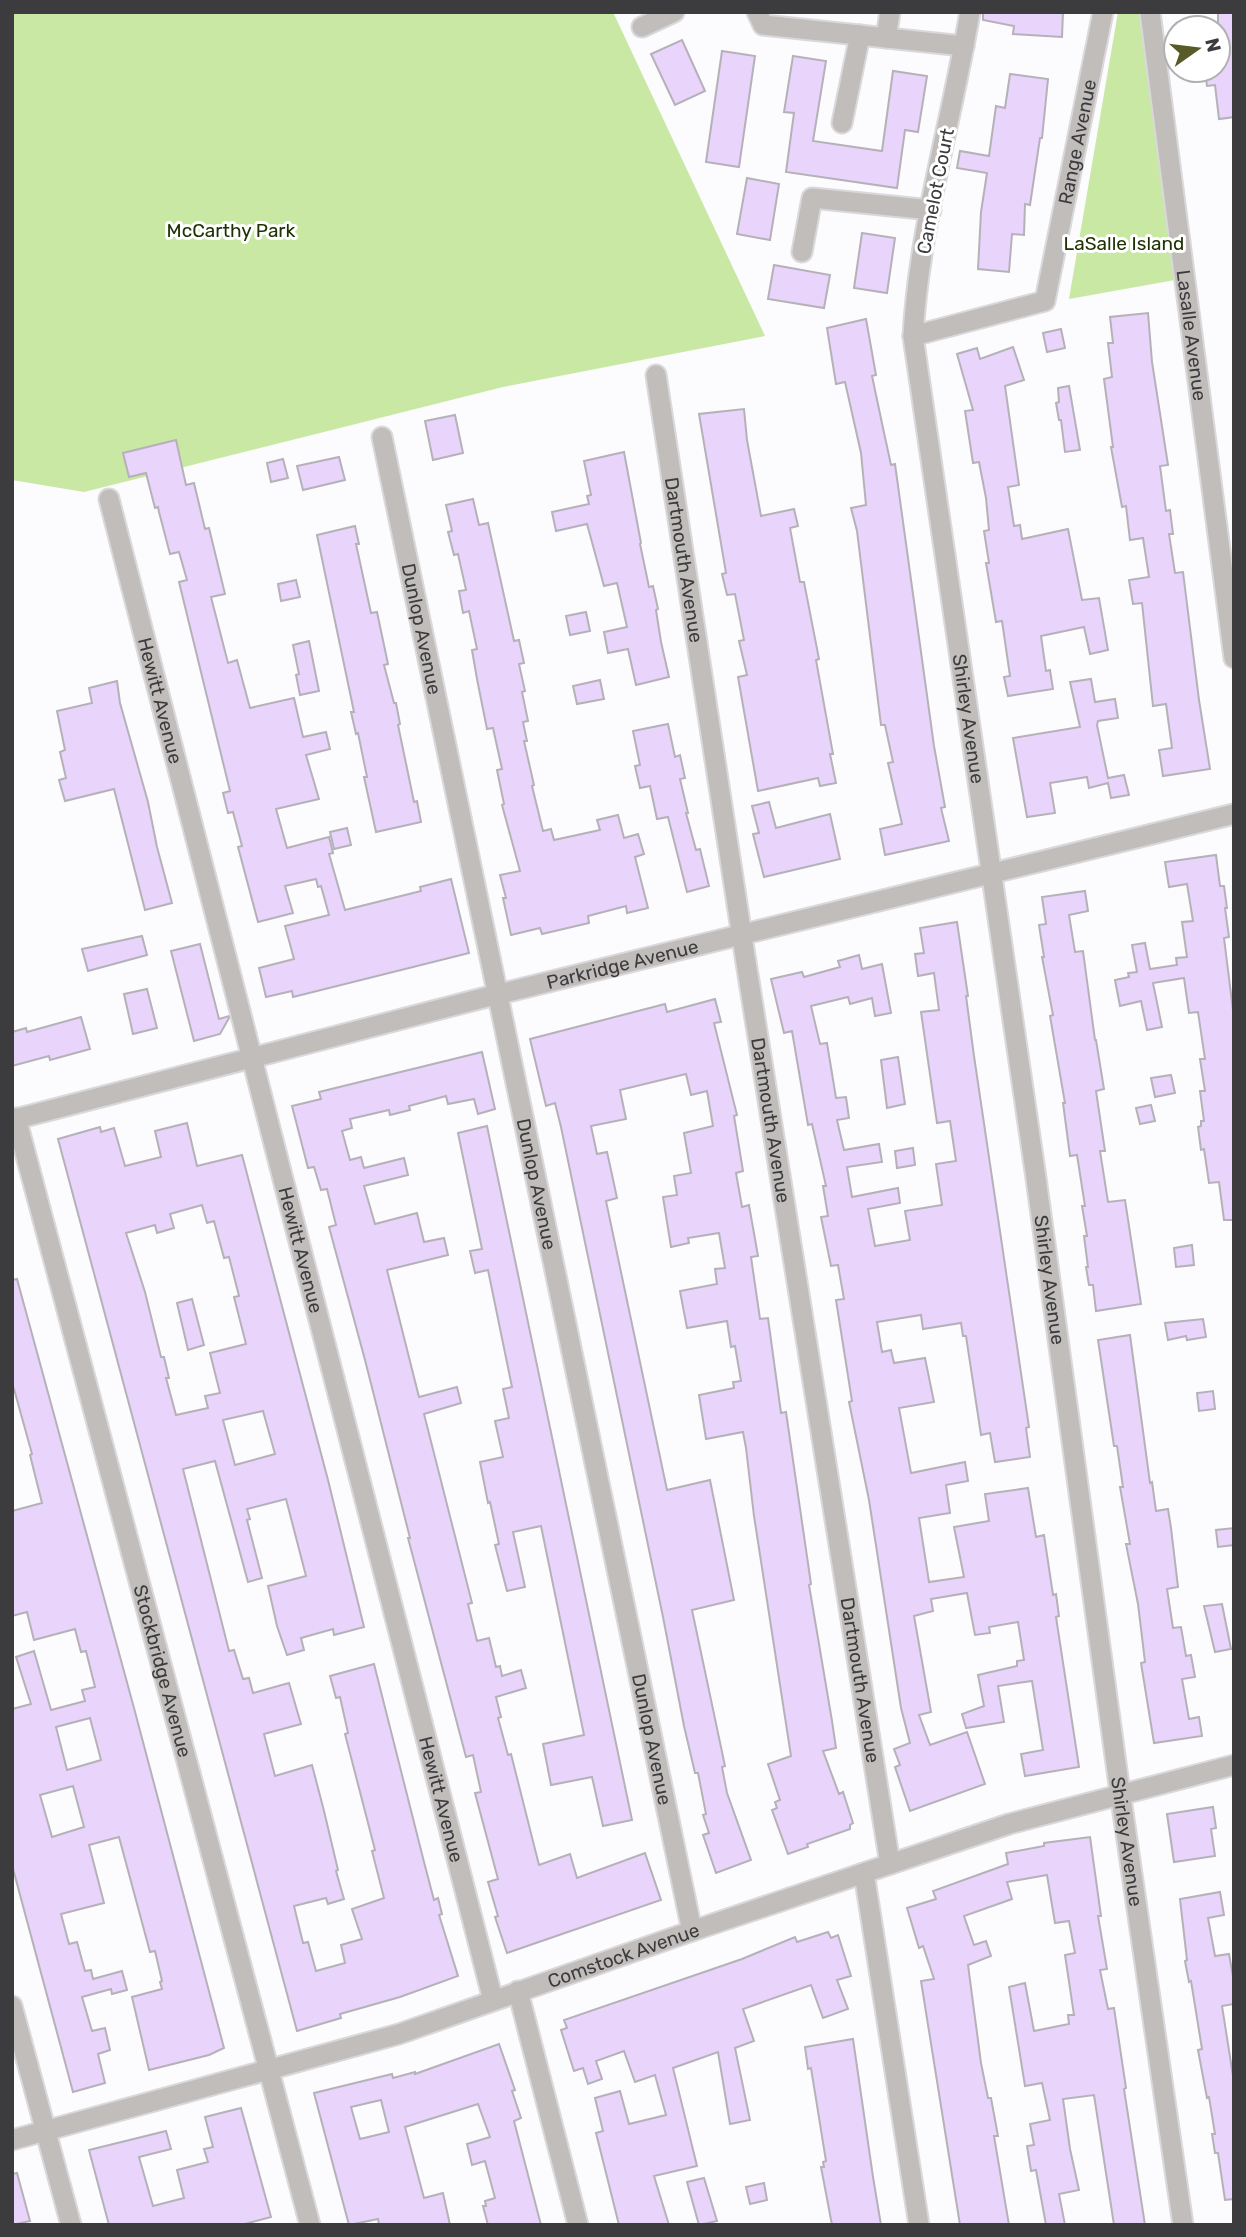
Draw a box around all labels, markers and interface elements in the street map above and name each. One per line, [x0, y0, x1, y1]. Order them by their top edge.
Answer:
north arrow [1162, 14, 1232, 84]
text: N [1200, 36, 1226, 54]
street label: Range Avenue [1054, 77, 1101, 206]
street label: Camelot Court [912, 126, 959, 256]
park label: McCarthy Park [167, 219, 296, 242]
park label: LaSalle Island [1064, 232, 1184, 255]
street label: Lasalle Avenue [1172, 268, 1211, 402]
street label: Dartmouth Avenue [660, 475, 708, 644]
street label: Dunlop Avenue [396, 561, 446, 697]
street label: Hewitt Avenue [133, 635, 187, 766]
street label: Shirley Avenue [948, 652, 989, 785]
street label: Parkridge Avenue [544, 935, 701, 994]
street label: Dartmouth Avenue [746, 1036, 795, 1205]
street label: Dunlop Avenue [512, 1116, 561, 1252]
street label: Hewitt Avenue [273, 1184, 328, 1316]
street label: Shirley Avenue [1029, 1214, 1070, 1346]
street label: Stockbridge Avenue [128, 1582, 196, 1760]
street label: Dartmouth Avenue [836, 1596, 885, 1765]
street label: Dunlop Avenue [627, 1672, 677, 1807]
street label: Hewitt Avenue [414, 1734, 468, 1865]
street label: Shirley Avenue [1106, 1775, 1148, 1908]
street label: Comstock Avenue [544, 1918, 702, 1993]

